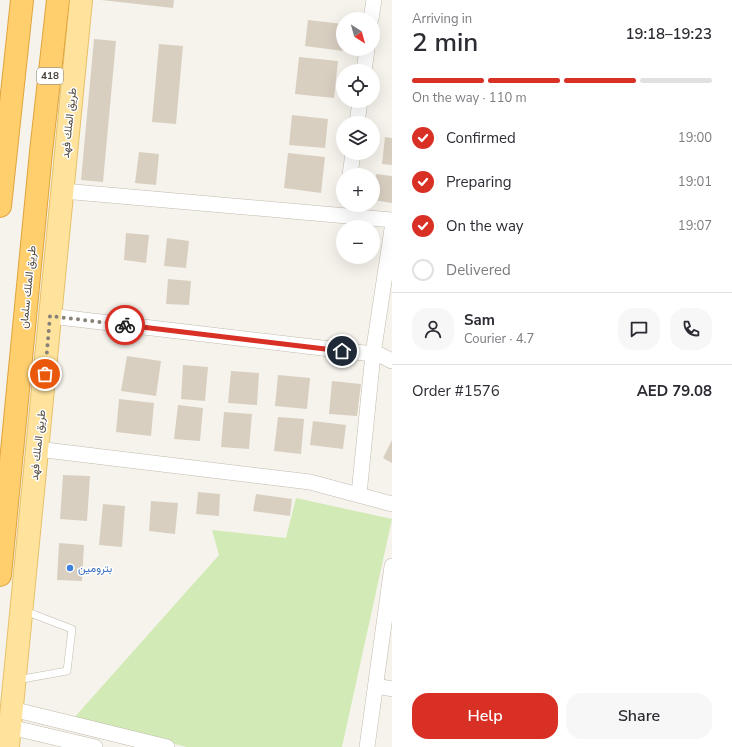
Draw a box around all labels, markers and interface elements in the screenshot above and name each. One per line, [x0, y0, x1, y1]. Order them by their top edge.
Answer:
text: Arriving in [412, 10, 472, 28]
north arrow [336, 12, 380, 56]
map controls [336, 12, 380, 264]
text: 19:18–19:23 [625, 24, 712, 44]
text: 2 min [412, 25, 478, 60]
button: locate [336, 64, 380, 108]
road number: 418 [37, 68, 63, 84]
street label: طريق الملك فهد [58, 87, 80, 159]
text: On the way · 110 m [412, 89, 527, 107]
button: layers [336, 116, 380, 160]
icon: check [412, 127, 434, 149]
text: Confirmed [446, 128, 516, 148]
text: 19:00 [678, 129, 712, 147]
button: + [336, 168, 380, 212]
icon: check [412, 171, 434, 193]
text: Preparing [446, 172, 511, 192]
text: 19:01 [678, 173, 712, 191]
icon: check [412, 215, 434, 237]
text: On the way [446, 216, 524, 236]
text: 19:07 [678, 217, 712, 235]
button: − [336, 220, 380, 264]
street label: طريق الملك سلمان [16, 245, 40, 329]
text: Delivered [446, 260, 511, 280]
courier [105, 305, 145, 345]
button: person [412, 308, 454, 350]
button: chat [618, 308, 660, 350]
button: phone [670, 308, 712, 350]
text: Sam [464, 310, 495, 330]
icon: bike [114, 314, 136, 336]
text: Courier · 4.7 [464, 330, 534, 348]
pin [325, 334, 359, 368]
icon: home [331, 340, 353, 362]
pin [28, 357, 62, 391]
icon: bag [34, 363, 56, 385]
text: Order #1576 [412, 381, 500, 401]
text: AED 79.08 [637, 381, 712, 401]
street label: طريق الملك فهد [27, 409, 49, 481]
place label: بترومين [78, 561, 112, 576]
marker: بترومين [65, 563, 75, 573]
button: Help [412, 693, 558, 739]
button: Share [566, 693, 712, 739]

